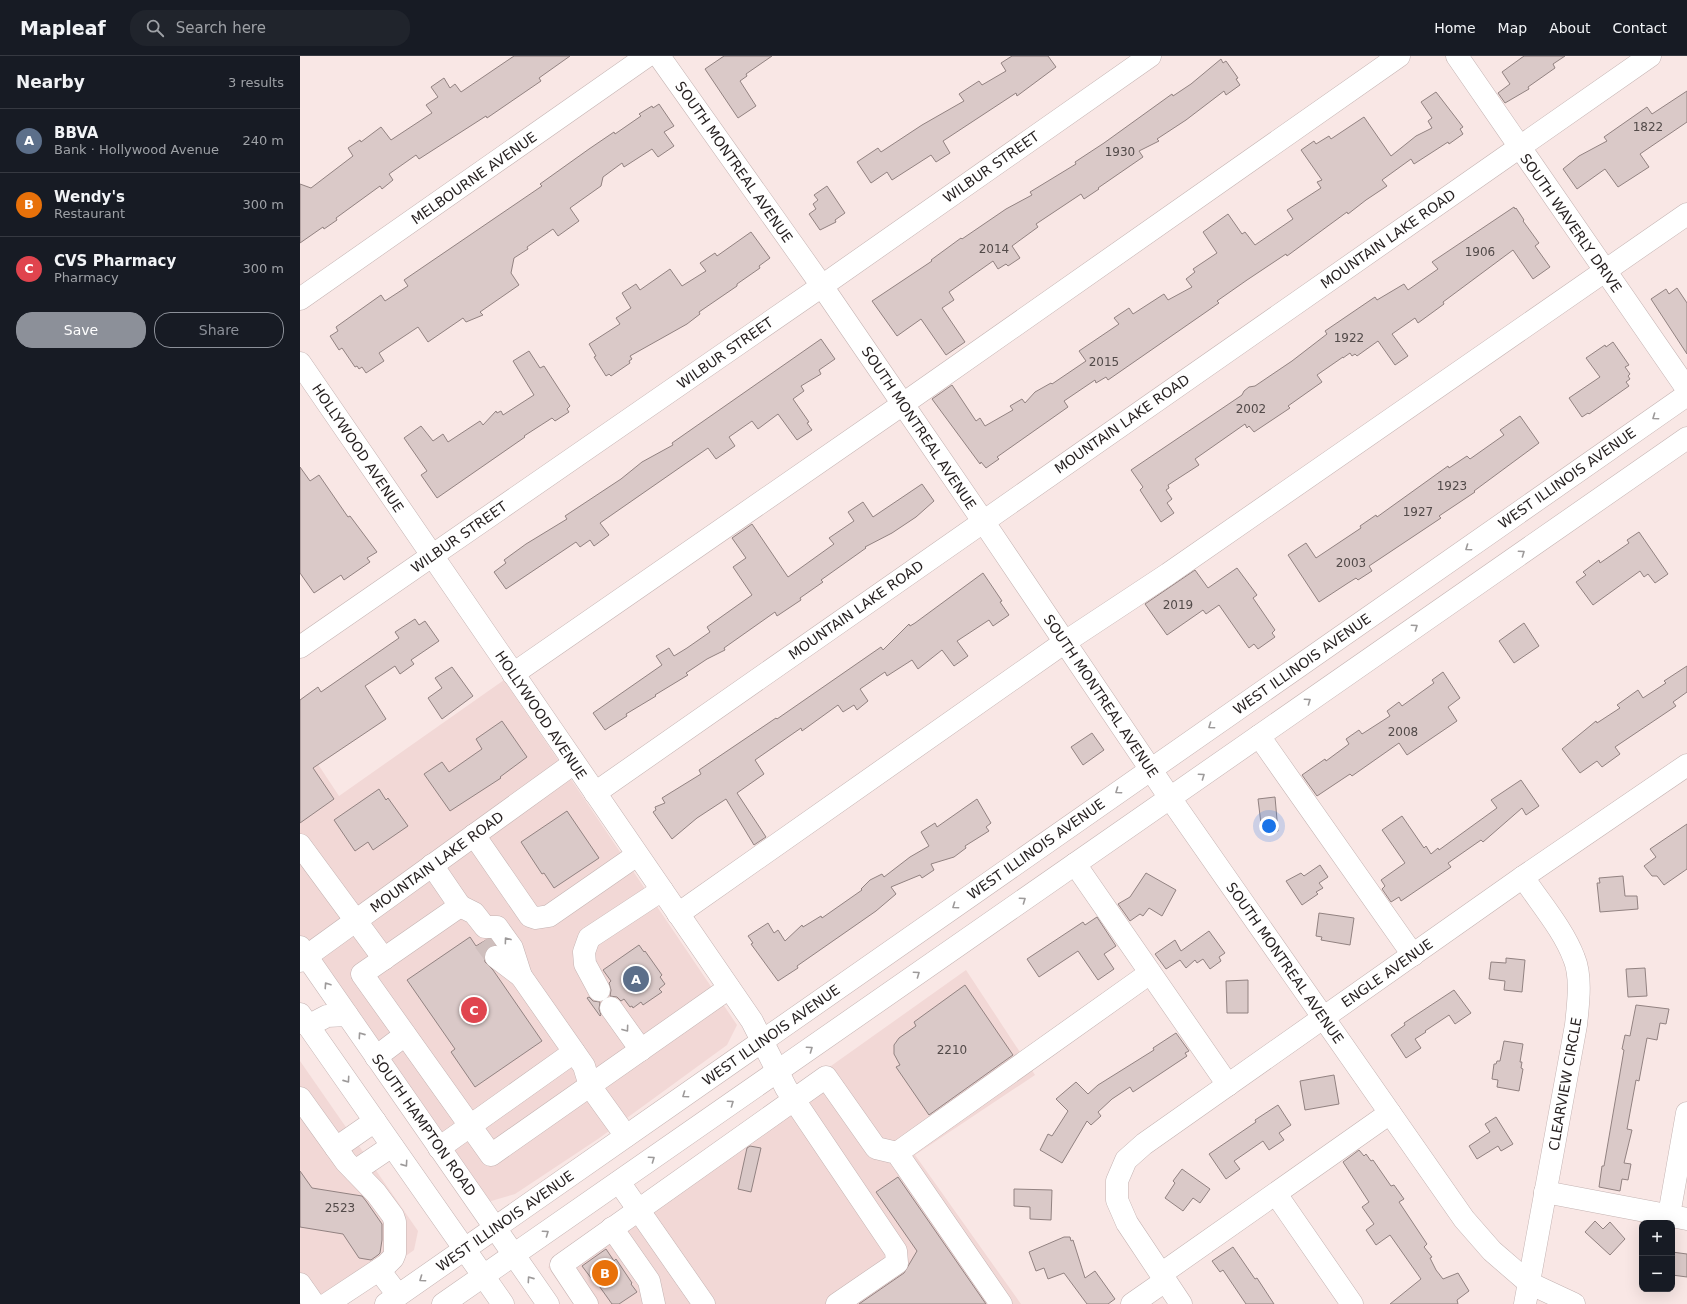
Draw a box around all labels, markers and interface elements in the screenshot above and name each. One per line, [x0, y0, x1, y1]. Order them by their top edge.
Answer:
search box [130, 10, 410, 46]
text: Mapleaf [20, 17, 106, 39]
icon: search [144, 17, 166, 39]
text: Search here [176, 19, 266, 37]
text: Home [1434, 20, 1476, 36]
text: Map [1498, 20, 1527, 36]
text: About [1549, 20, 1591, 36]
text: Contact [1613, 20, 1667, 36]
text: Nearby [16, 72, 85, 92]
text: 3 results [228, 75, 284, 90]
street label: SOUTH MONTREAL AVENUE [672, 78, 796, 246]
house number: 1822 [1633, 120, 1663, 134]
text: BBVA [54, 124, 98, 142]
street label: WILBUR STREET [940, 128, 1042, 206]
street label: MELBOURNE AVENUE [408, 129, 540, 227]
text: A [24, 133, 34, 148]
text: 240 m [242, 133, 284, 148]
text: Bank · Hollywood Avenue [54, 142, 219, 157]
house number: 1930 [1105, 145, 1135, 159]
street label: SOUTH WAVERLY DRIVE [1517, 151, 1625, 295]
street label: MOUNTAIN LAKE ROAD [1317, 186, 1459, 292]
text: Wendy's [54, 188, 125, 206]
text: B [24, 197, 34, 212]
text: 300 m [242, 197, 284, 212]
text: Restaurant [54, 206, 125, 221]
house number: 2014 [979, 242, 1009, 256]
house number: 1906 [1465, 245, 1495, 259]
text: CVS Pharmacy [54, 252, 176, 270]
text: C [24, 261, 34, 276]
text: 300 m [242, 261, 284, 276]
text: Pharmacy [54, 270, 119, 285]
button: Save [16, 312, 146, 348]
button: Share [154, 312, 284, 348]
street label: WILBUR STREET [674, 314, 776, 392]
house number: 1922 [1334, 331, 1364, 345]
street label: SOUTH MONTREAL AVENUE [858, 344, 980, 512]
house number: 2015 [1089, 355, 1119, 369]
street label: MOUNTAIN LAKE ROAD [1051, 371, 1193, 477]
street label: HOLLYWOOD AVENUE [309, 381, 407, 515]
house number: 2002 [1236, 402, 1266, 416]
one-way arrow [1652, 412, 1659, 420]
street label: WEST ILLINOIS AVENUE [1495, 424, 1639, 532]
house number: 1923 [1437, 479, 1467, 493]
street label: WILBUR STREET [408, 498, 510, 576]
house number: 1927 [1403, 505, 1433, 519]
one-way arrow [1465, 543, 1472, 551]
one-way arrow [1518, 550, 1525, 558]
house number: 2003 [1336, 556, 1366, 570]
street label: MOUNTAIN LAKE ROAD [785, 557, 927, 663]
house number: 2019 [1163, 598, 1193, 612]
street label: WEST ILLINOIS AVENUE [1230, 610, 1374, 718]
street label: SOUTH MONTREAL AVENUE [1040, 612, 1162, 780]
one-way arrow [1411, 624, 1418, 632]
street label: HOLLYWOOD AVENUE [492, 648, 590, 782]
one-way arrow [1304, 699, 1311, 706]
one-way arrow [1209, 721, 1216, 728]
house number: 2008 [1388, 725, 1418, 739]
one-way arrow [1197, 774, 1204, 781]
one-way arrow [1116, 786, 1123, 793]
street label: WEST ILLINOIS AVENUE [964, 795, 1108, 903]
street label: MOUNTAIN LAKE ROAD [367, 808, 507, 916]
your location [1259, 816, 1279, 836]
street label: SOUTH MONTREAL AVENUE [1223, 879, 1347, 1047]
one-way arrow [1019, 898, 1026, 905]
one-way arrow [952, 901, 959, 908]
street label: ENGLE AVENUE [1338, 935, 1436, 1011]
one-way arrow [504, 938, 511, 945]
pin: A [623, 964, 649, 994]
one-way arrow [912, 972, 919, 979]
street label: WEST ILLINOIS AVENUE [699, 981, 843, 1089]
one-way arrow [325, 983, 332, 990]
pin: C [461, 995, 487, 1025]
street label: CLEARVIEW CIRCLE [1545, 1016, 1585, 1152]
one-way arrow [621, 1025, 629, 1032]
one-way arrow [358, 1032, 366, 1039]
house number: 2210 [937, 1043, 967, 1057]
one-way arrow [806, 1046, 813, 1054]
street label: SOUTH HAMPTON ROAD [369, 1051, 479, 1199]
one-way arrow [342, 1076, 349, 1083]
one-way arrow [682, 1090, 689, 1097]
one-way arrow [727, 1101, 734, 1108]
one-way arrow [648, 1156, 655, 1164]
one-way arrow [400, 1160, 408, 1167]
street label: WEST ILLINOIS AVENUE [433, 1167, 577, 1275]
house number: 2523 [325, 1201, 355, 1215]
map controls [1639, 1220, 1675, 1292]
button: + [1639, 1220, 1675, 1256]
one-way arrow [541, 1231, 548, 1238]
button: − [1639, 1256, 1675, 1292]
pin: B [592, 1258, 618, 1288]
one-way arrow [419, 1274, 426, 1281]
one-way arrow [528, 1277, 535, 1284]

